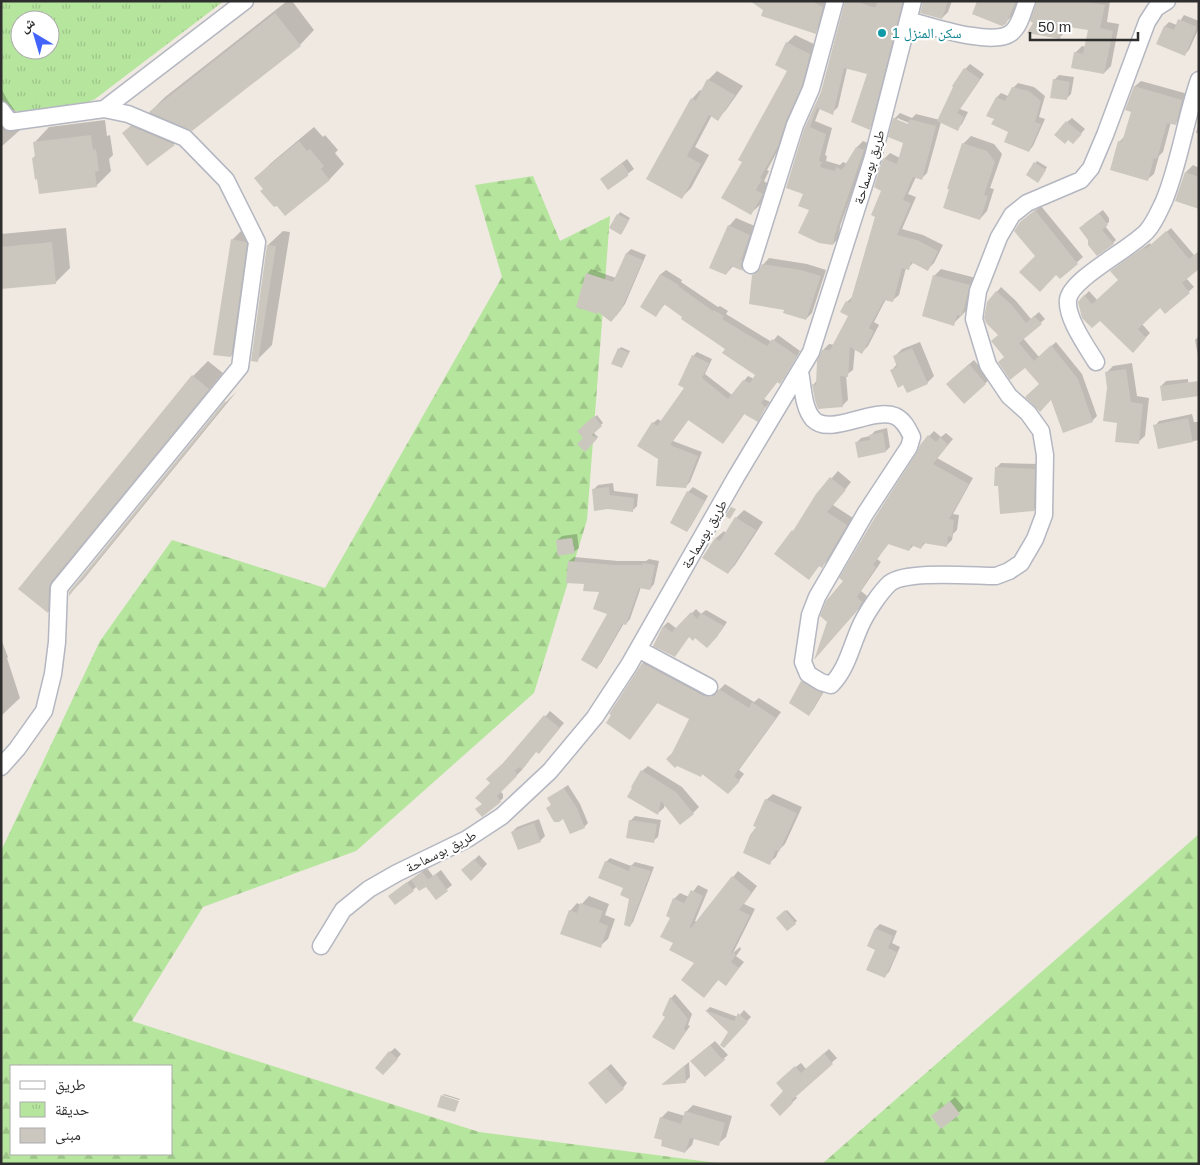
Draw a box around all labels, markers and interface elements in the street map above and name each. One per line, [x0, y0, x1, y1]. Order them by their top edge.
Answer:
north arrow [10, 10, 60, 60]
scale bar [1030, 10, 1138, 42]
text: ش [16, 14, 39, 36]
text: 50 m [1038, 18, 1071, 35]
place label: سكن المنزل 1 [892, 25, 962, 42]
marker: سكن المنزل 1 [876, 27, 888, 39]
street label: طريق بوسماحة [850, 128, 890, 207]
street label: طريق بوسماحة [678, 497, 732, 572]
street label: طريق بوسماحة [403, 826, 480, 877]
legend [10, 1065, 172, 1155]
text: طريق [55, 1076, 86, 1095]
text: حديقة [55, 1101, 90, 1118]
text: مبنى [55, 1126, 81, 1145]

